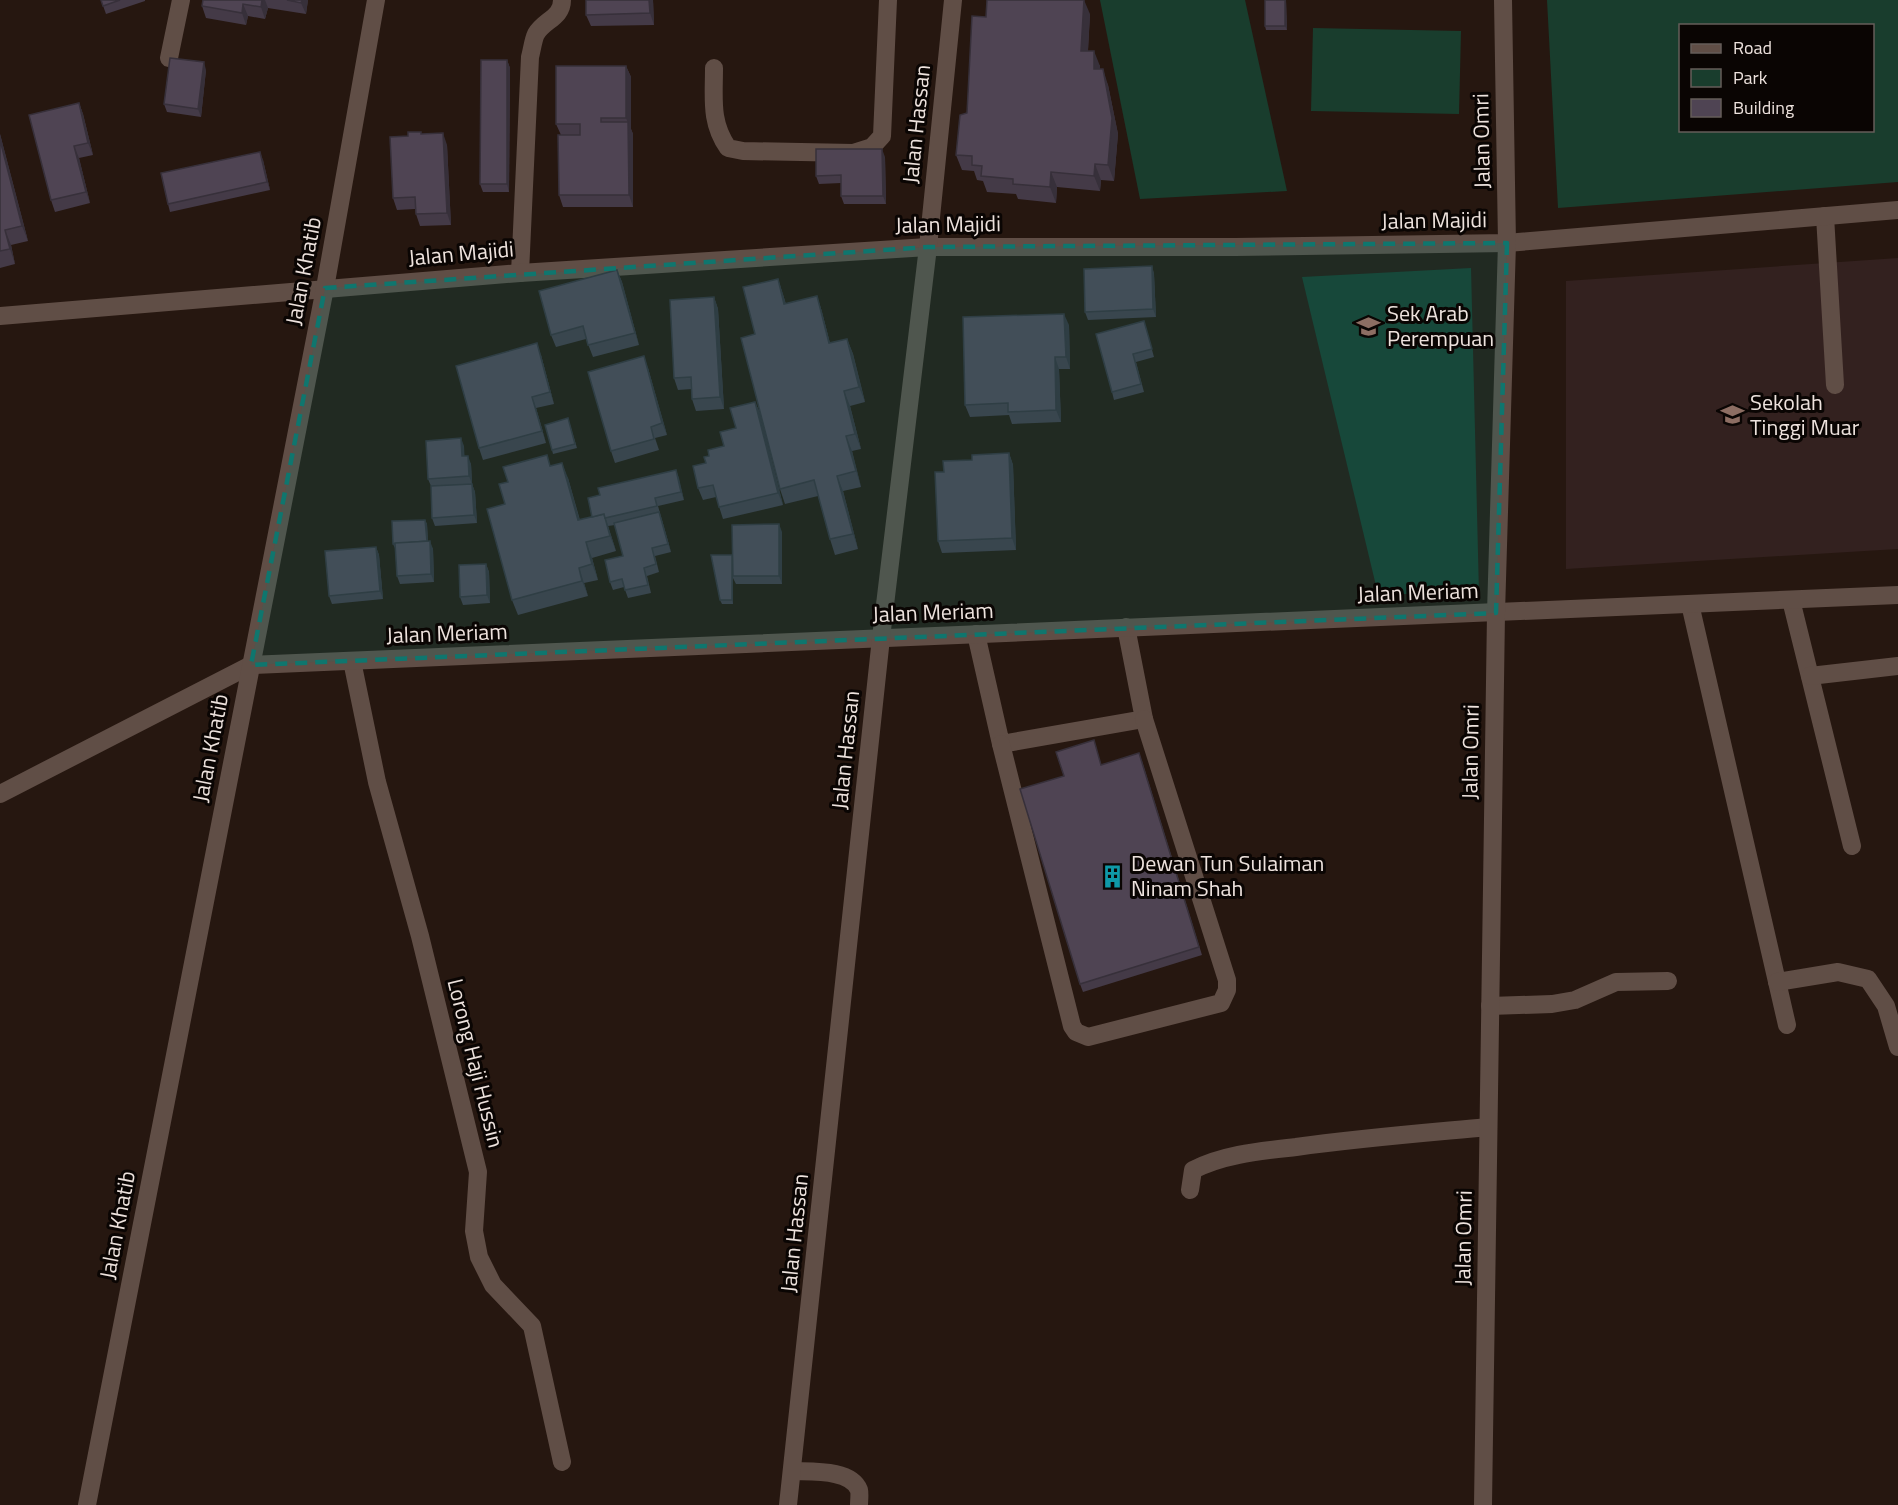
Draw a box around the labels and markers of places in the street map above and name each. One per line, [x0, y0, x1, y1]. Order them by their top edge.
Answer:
place label: Sek Arab Perempuan [1387, 296, 1494, 355]
school or university icon: Sek Arab Perempuan [1356, 313, 1382, 339]
place label: Sekolah Tinggi Muar [1750, 385, 1860, 444]
school or university icon: Sekolah Tinggi Muar [1719, 402, 1745, 428]
place label: Dewan Tun Sulaiman Ninam Shah [1131, 846, 1324, 905]
building icon: Dewan Tun Sulaiman Ninam Shah [1100, 863, 1126, 889]

